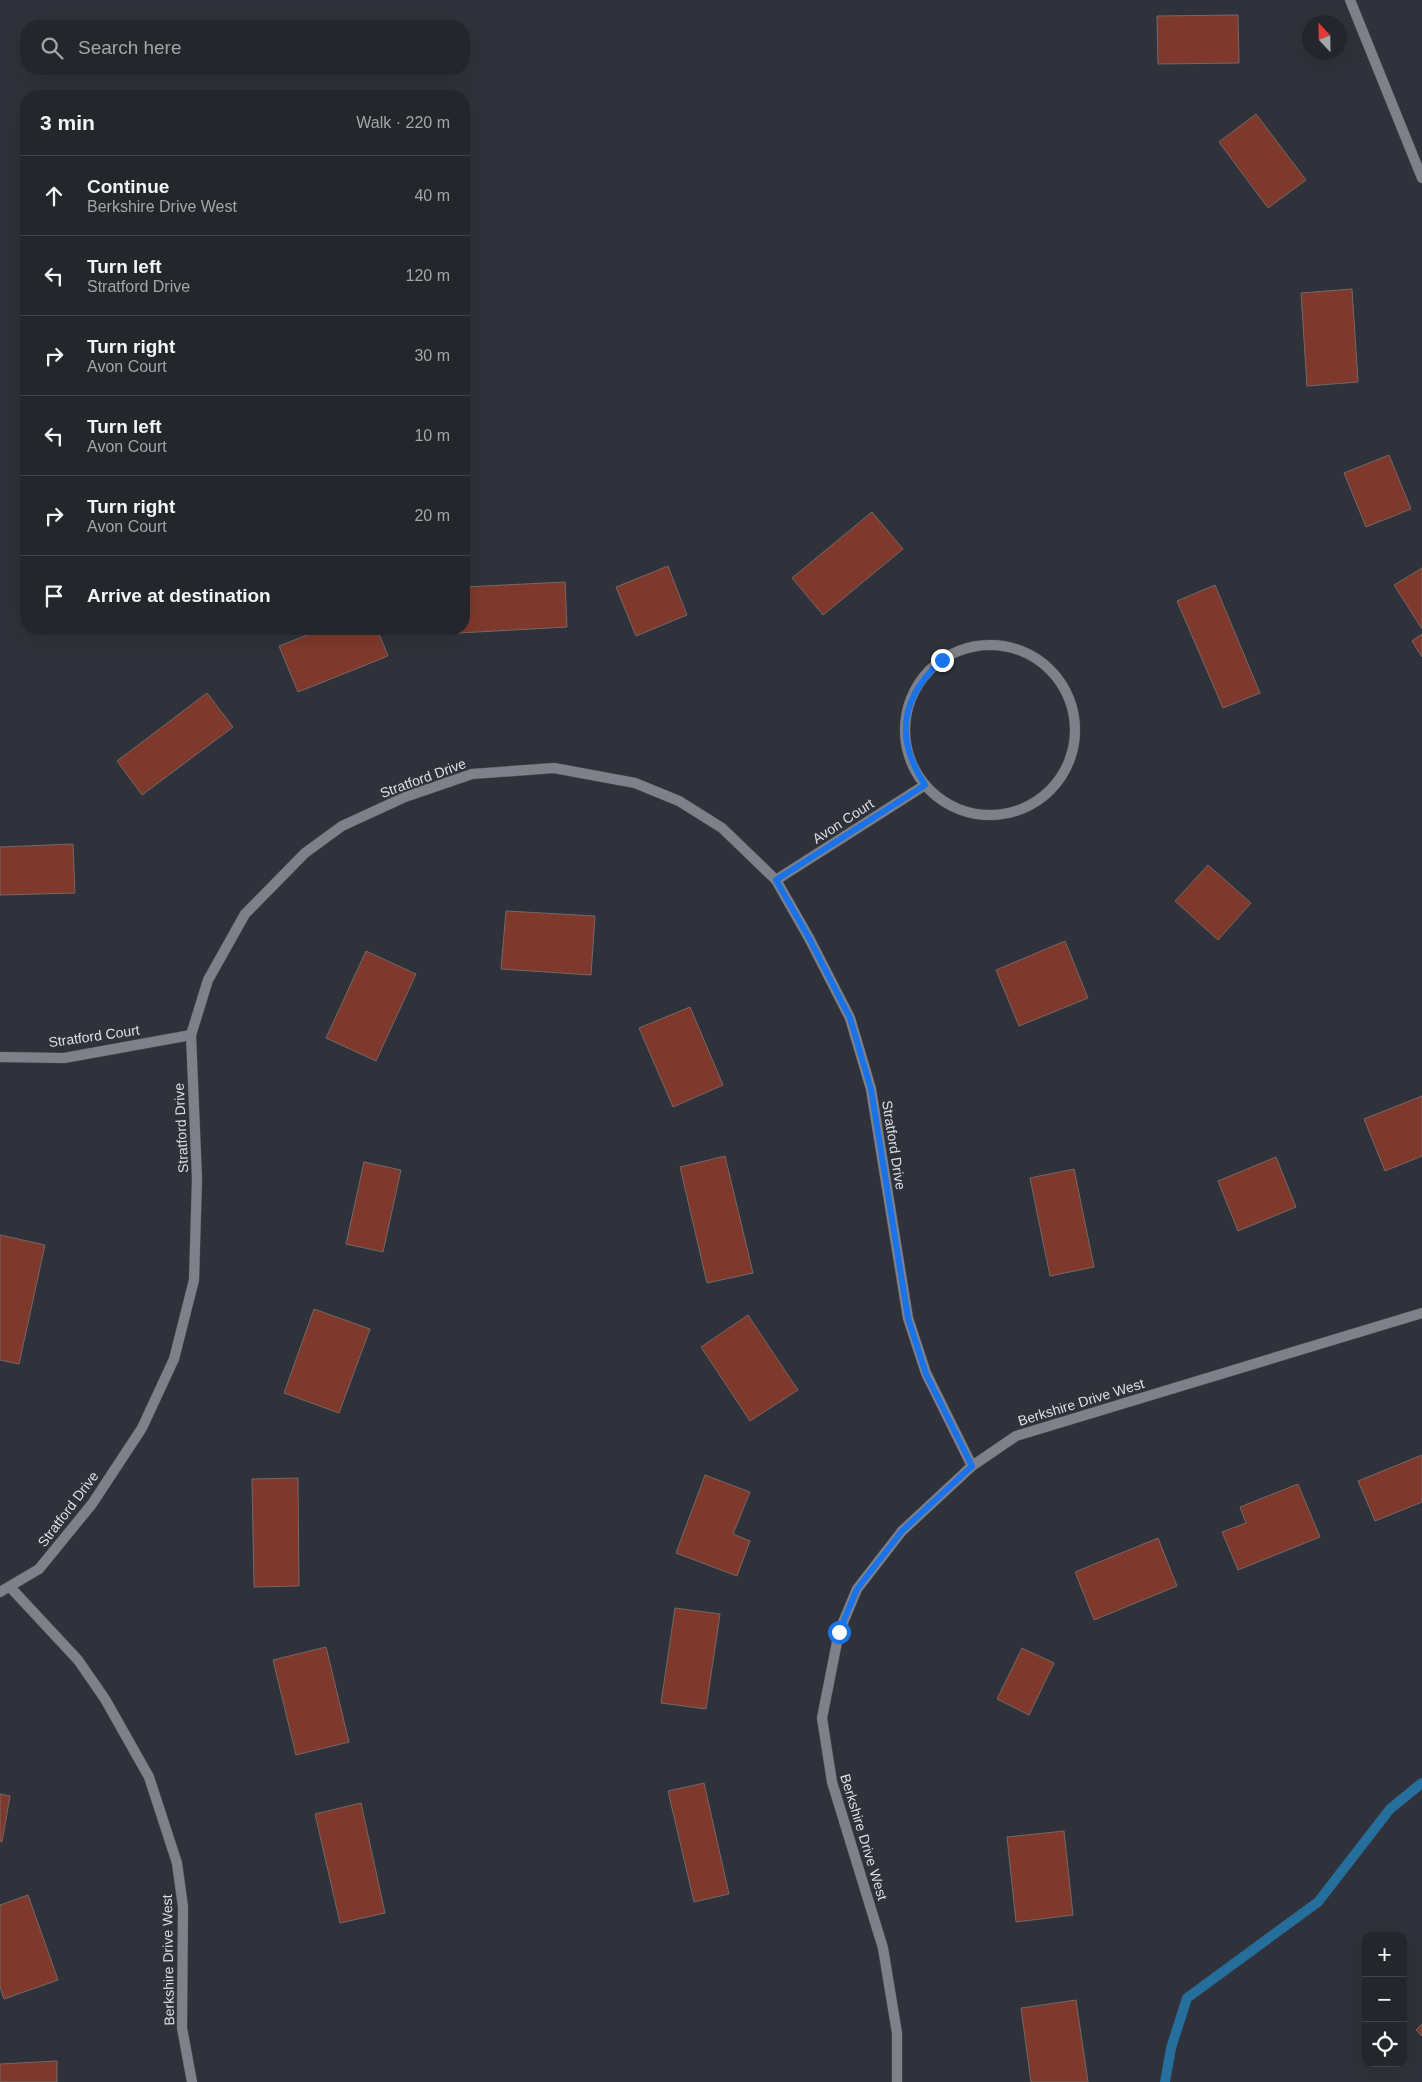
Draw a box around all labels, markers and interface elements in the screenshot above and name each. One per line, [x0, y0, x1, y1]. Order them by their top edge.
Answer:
north arrow [1302, 15, 1347, 60]
search box [20, 20, 470, 75]
icon: search [38, 34, 66, 62]
text: Search here [78, 37, 182, 58]
text: 3 min [40, 111, 95, 134]
text: Walk · 220 m [356, 114, 450, 131]
text: Continue [87, 176, 169, 197]
icon: ahead [40, 182, 68, 210]
text: 40 m [414, 187, 450, 204]
text: Berkshire Drive West [87, 198, 237, 215]
text: Turn left [87, 256, 162, 277]
icon: left [40, 262, 68, 290]
text: 120 m [406, 267, 450, 284]
text: Stratford Drive [87, 278, 190, 295]
text: Turn right [87, 336, 175, 357]
icon: right [40, 342, 68, 370]
text: 30 m [414, 347, 450, 364]
text: Avon Court [87, 358, 167, 375]
text: Turn left [87, 416, 162, 437]
icon: left [40, 422, 68, 450]
text: 10 m [414, 427, 450, 444]
text: Avon Court [87, 438, 167, 455]
text: Turn right [87, 496, 175, 517]
icon: right [40, 502, 68, 530]
text: 20 m [414, 507, 450, 524]
text: Avon Court [87, 518, 167, 535]
icon: arrive [40, 582, 68, 610]
text: Arrive at destination [87, 585, 271, 606]
route end [931, 649, 954, 672]
street label: Stratford Drive [378, 755, 468, 801]
street label: Avon Court [809, 795, 877, 847]
street label: Stratford Court [47, 1022, 141, 1050]
street label: Stratford Drive [171, 1082, 191, 1173]
street label: Stratford Drive [879, 1099, 909, 1191]
street label: Berkshire Drive West [1016, 1375, 1146, 1429]
street label: Stratford Drive [34, 1468, 102, 1550]
route start [828, 1621, 851, 1644]
street label: Berkshire Drive West [837, 1772, 891, 1902]
street label: Berkshire Drive West [159, 1894, 177, 2026]
map controls [1362, 1932, 1407, 2067]
button: + [1362, 1932, 1407, 1977]
button: − [1362, 1977, 1407, 2022]
button: locate [1362, 2022, 1407, 2067]

